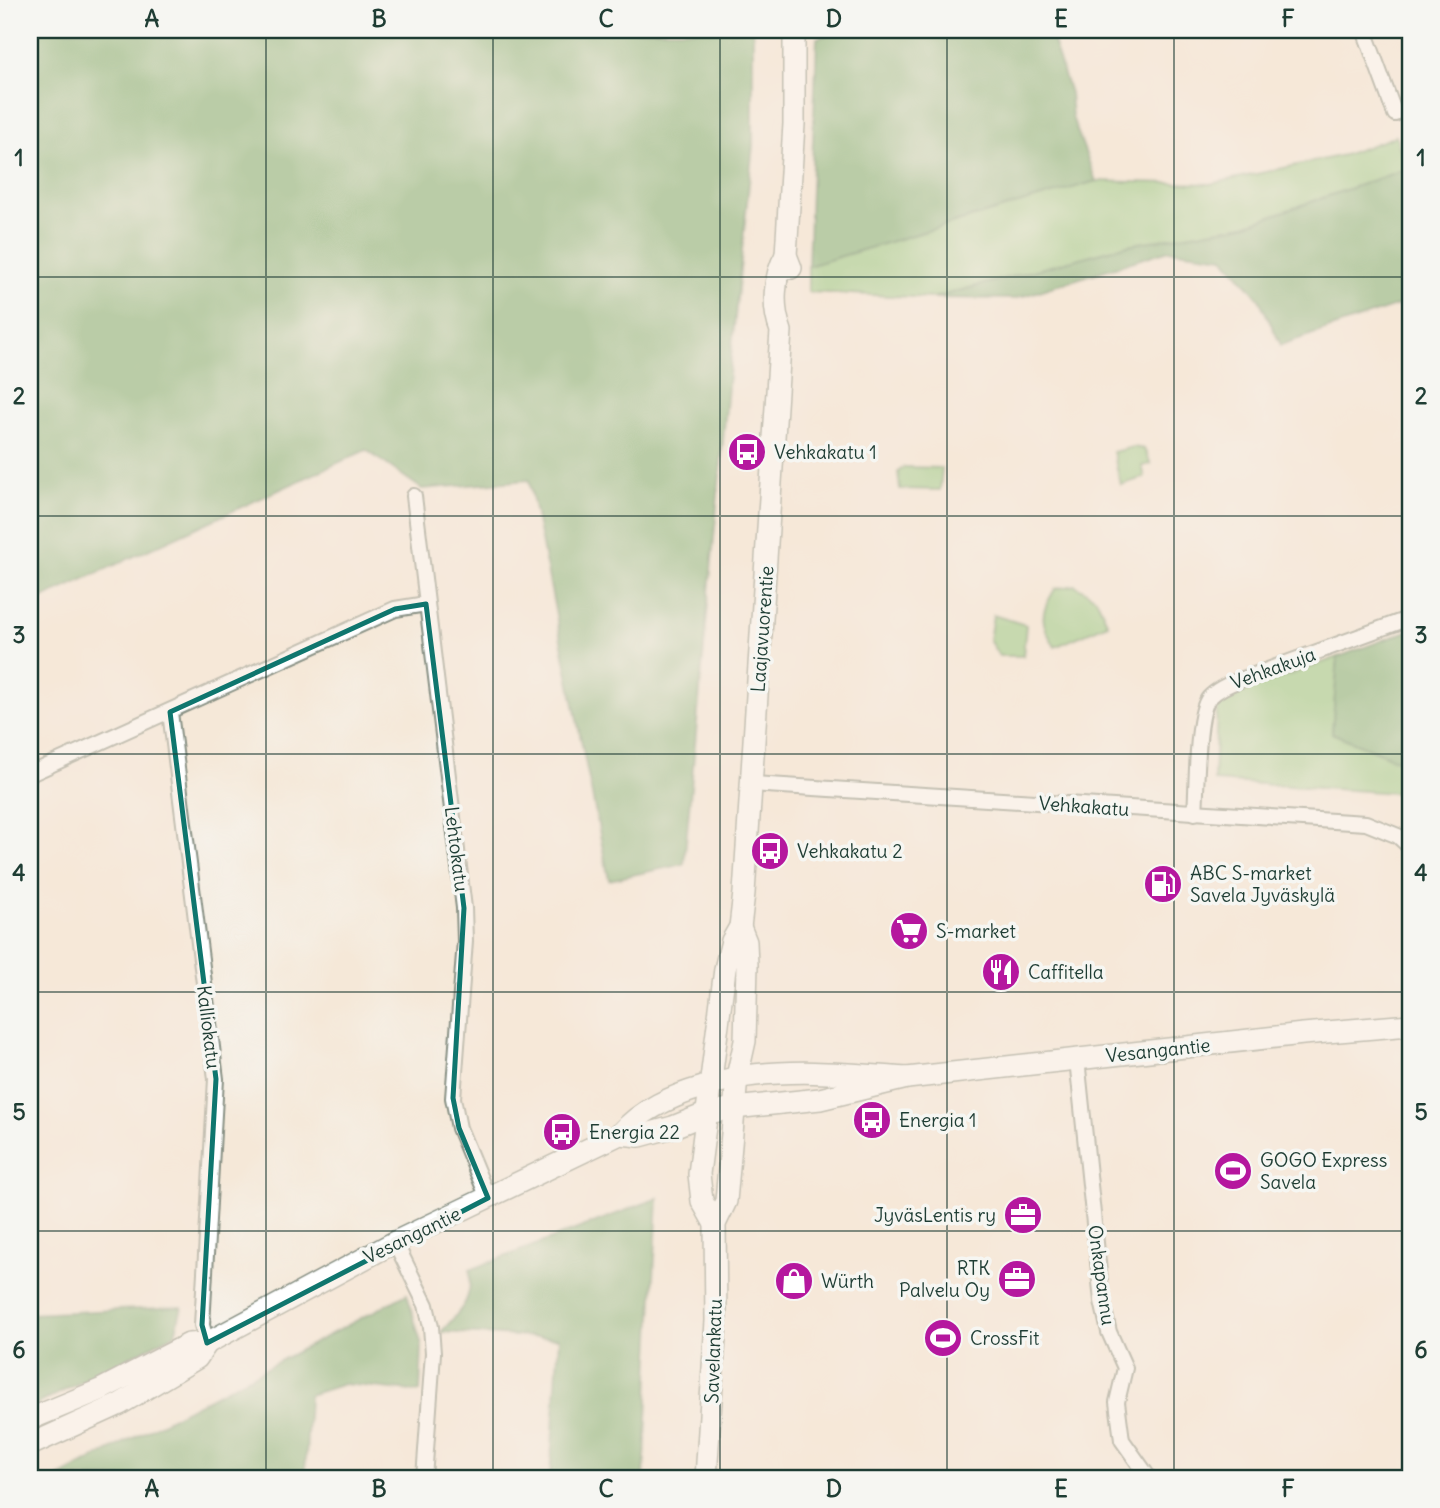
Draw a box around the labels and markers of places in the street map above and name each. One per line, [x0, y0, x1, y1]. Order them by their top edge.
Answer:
bus stop icon: Vehkakatu 1 [726, 431, 768, 473]
place label: Vehkakatu 1 [774, 440, 877, 464]
bus stop icon: Vehkakatu 2 [749, 830, 791, 872]
place label: Vehkakatu 2 [797, 839, 903, 863]
place label: ABC S-market Savela Jyväskylä [1190, 861, 1335, 907]
fuel station icon: ABC S-market Savela Jyväskylä [1142, 863, 1184, 905]
supermarket icon: S-market [888, 910, 930, 952]
place label: S-market [936, 919, 1016, 943]
restaurant icon: Caffitella [980, 951, 1022, 993]
place label: Caffitella [1028, 960, 1104, 984]
bus stop icon: Energia 1 [851, 1099, 893, 1141]
place label: Energia 1 [899, 1108, 977, 1132]
bus stop icon: Energia 22 [541, 1111, 583, 1153]
place label: Energia 22 [589, 1120, 680, 1144]
place label: GOGO Express Savela [1260, 1148, 1387, 1194]
sports icon: GOGO Express Savela [1212, 1150, 1254, 1192]
office icon: JyväsLentis ry [1002, 1194, 1044, 1236]
place label: JyväsLentis ry [874, 1203, 996, 1227]
place label: RTK Palvelu Oy [899, 1256, 990, 1302]
office icon: RTK Palvelu Oy [996, 1258, 1038, 1300]
shop icon: Würth [773, 1260, 815, 1302]
place label: Würth [821, 1269, 874, 1293]
sports icon: CrossFit [922, 1317, 964, 1359]
place label: CrossFit [970, 1326, 1039, 1350]

